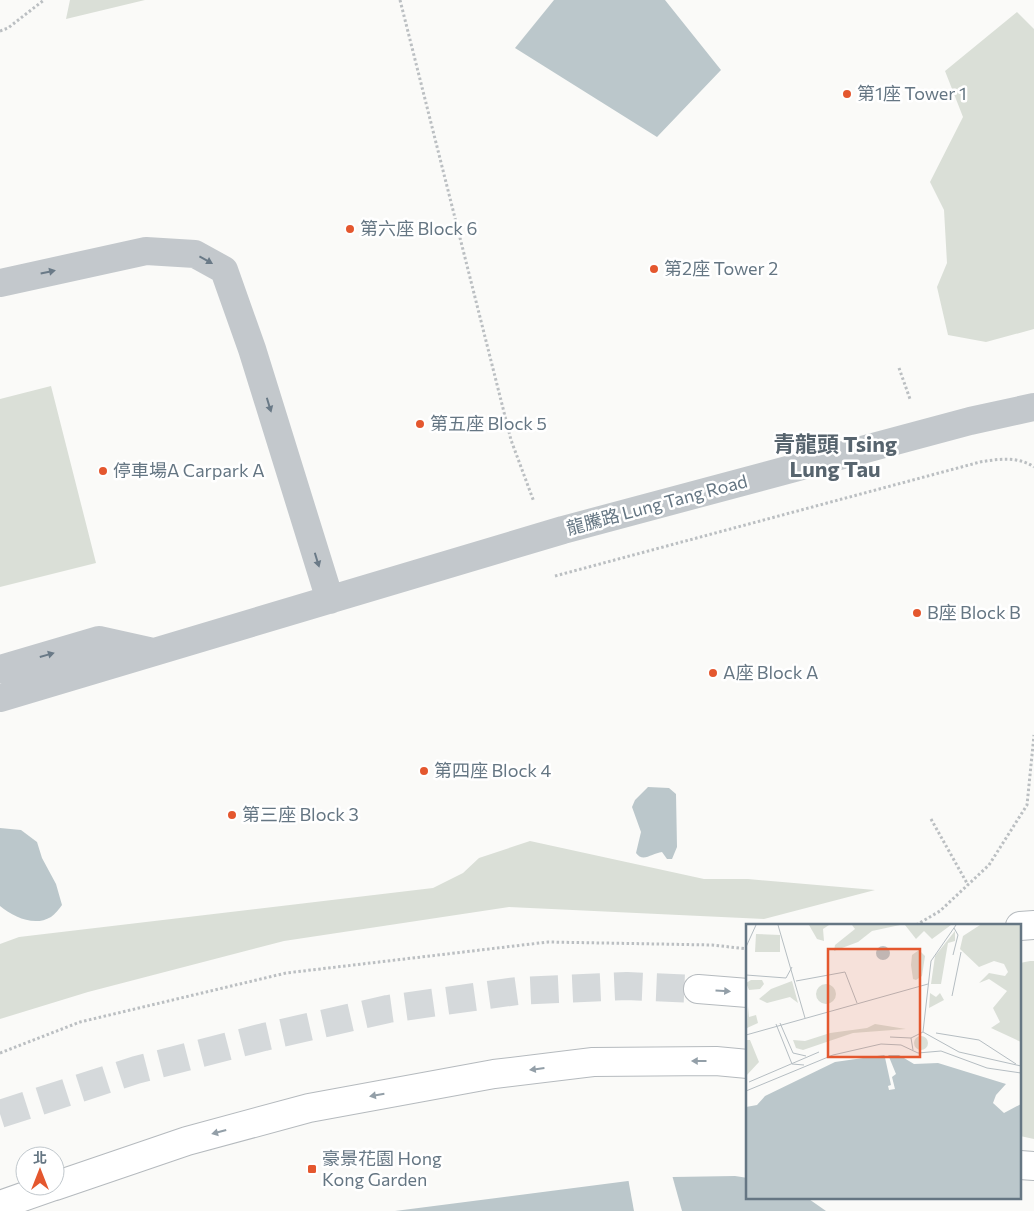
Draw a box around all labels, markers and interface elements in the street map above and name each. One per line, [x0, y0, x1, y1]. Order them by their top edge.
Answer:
place label: 第1座 Tower 1 [857, 82, 967, 104]
marker: 第1座 Tower 1 [841, 88, 853, 100]
place label: 第六座 Block 6 [360, 217, 477, 239]
marker: 第六座 Block 6 [344, 223, 356, 235]
one-way arrow [199, 256, 213, 265]
place label: 第2座 Tower 2 [664, 257, 778, 279]
marker: 第2座 Tower 2 [648, 263, 660, 275]
one-way arrow [40, 268, 56, 276]
one-way arrow [265, 398, 273, 413]
place label: 第五座 Block 5 [430, 412, 547, 434]
marker: 第五座 Block 5 [414, 418, 426, 430]
district label: 青龍頭 Tsing Lung Tau [773, 430, 897, 482]
place label: 停車場A Carpark A [113, 459, 265, 481]
marker: 停車場A Carpark A [97, 465, 109, 477]
street label: 龍騰路 Lung Tang Road [564, 469, 750, 539]
one-way arrow [314, 553, 322, 568]
place label: B座 Block B [927, 601, 1021, 623]
marker: B座 Block B [911, 607, 923, 619]
one-way arrow [39, 651, 54, 659]
place label: A座 Block A [723, 661, 818, 683]
marker: A座 Block A [707, 667, 719, 679]
place label: 第四座 Block 4 [434, 759, 551, 781]
marker: 第四座 Block 4 [418, 765, 430, 777]
place label: 第三座 Block 3 [242, 803, 359, 825]
marker: 第三座 Block 3 [226, 809, 238, 821]
inset map [746, 924, 1022, 1198]
one-way arrow [715, 987, 731, 995]
one-way arrow [691, 1058, 707, 1066]
one-way arrow [529, 1065, 545, 1073]
one-way arrow [368, 1092, 384, 1100]
one-way arrow [211, 1129, 226, 1137]
north arrow [15, 1146, 65, 1196]
place label: 豪景花園 Hong Kong Garden [322, 1147, 442, 1190]
text: 北 [33, 1149, 47, 1166]
marker: 豪景花園 Hong Kong Garden [306, 1163, 318, 1175]

